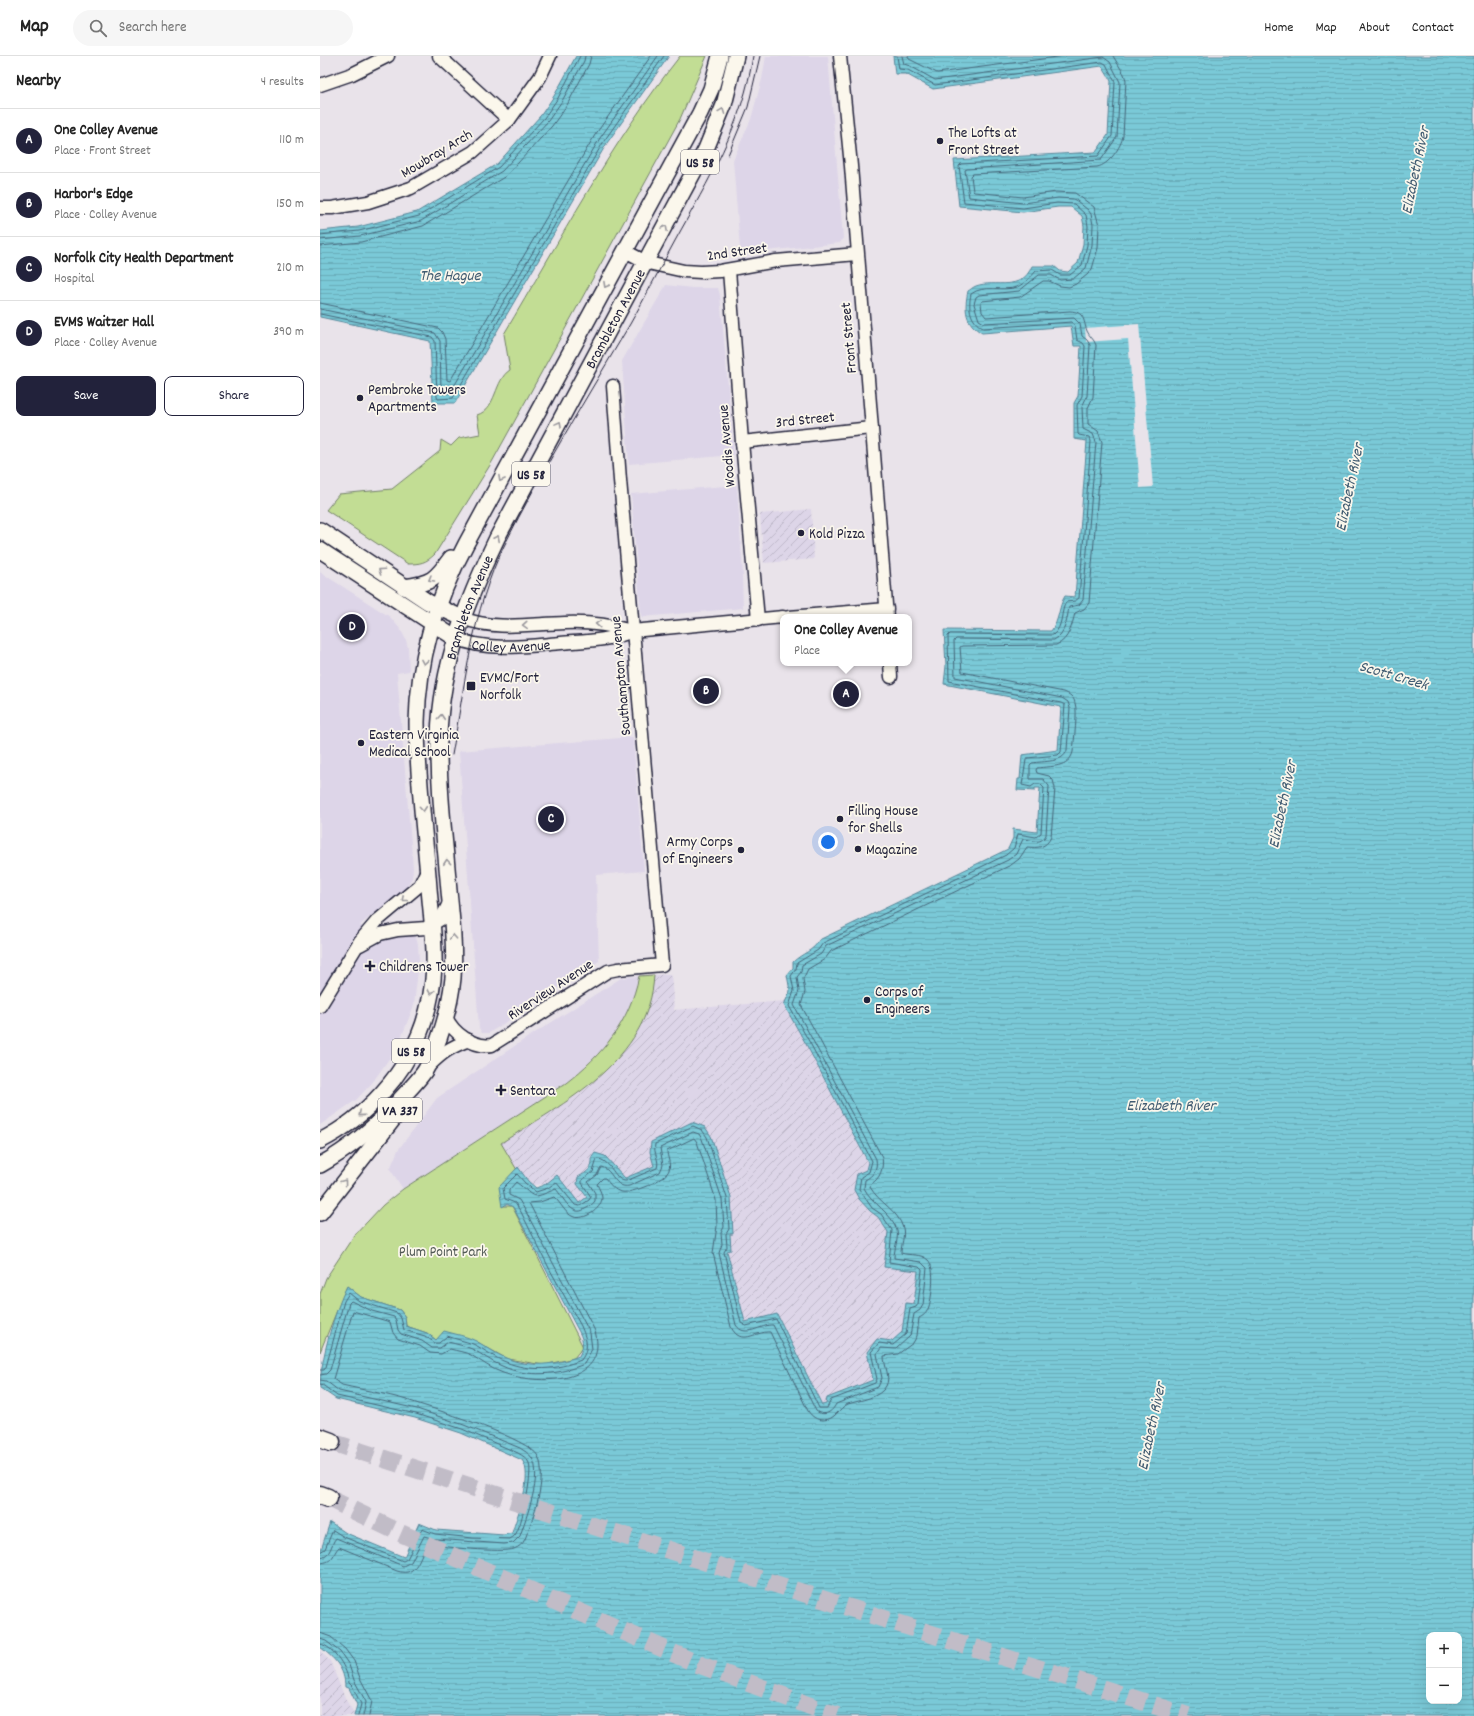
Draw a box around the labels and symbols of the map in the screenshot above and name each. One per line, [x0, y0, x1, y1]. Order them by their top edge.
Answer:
one-way arrow [717, 108, 725, 116]
place label: The Lofts at Front Street [948, 123, 1020, 162]
water label: Elizabeth River [1396, 123, 1437, 216]
street label: Mowbray Arch [397, 125, 477, 185]
marker: The Lofts at Front Street [935, 136, 945, 146]
road number: US 58 [681, 150, 719, 174]
one-way arrow [660, 225, 667, 232]
street label: 2nd Street [706, 238, 769, 268]
water label: The Hague [419, 265, 481, 288]
street label: Brambleton Avenue [581, 265, 653, 373]
one-way arrow [604, 281, 611, 288]
street label: Front Street [836, 301, 864, 374]
place label: Pembroke Towers Apartments [368, 380, 466, 419]
marker: Pembroke Towers Apartments [355, 393, 365, 403]
street label: Woodis Avenue [713, 403, 743, 488]
street label: 3rd Street [775, 407, 836, 435]
one-way arrow [554, 420, 561, 428]
water label: Elizabeth River [1330, 440, 1371, 533]
road number: US 58 [512, 462, 550, 486]
one-way arrow [498, 475, 505, 482]
place label: Kold Pizza [809, 524, 866, 546]
marker: Kold Pizza [796, 528, 806, 538]
one-way arrow [492, 535, 500, 542]
street label: Brambleton Avenue [442, 552, 501, 662]
one-way arrow [378, 568, 385, 576]
one-way arrow [428, 575, 435, 582]
pin: D [339, 612, 365, 642]
street label: Southampton Avenue [606, 615, 638, 737]
one-way arrow [595, 620, 601, 629]
one-way arrow [522, 621, 528, 630]
street label: Colley Avenue [469, 635, 552, 660]
water label: Scott Creek [1356, 656, 1432, 698]
one-way arrow [420, 659, 428, 666]
place label: EVMC/Fort Norfolk [480, 668, 539, 707]
pin: B [693, 676, 719, 706]
pin: A [833, 679, 859, 709]
marker: EVMC/Fort Norfolk [465, 680, 477, 692]
one-way arrow [436, 714, 445, 720]
place label: Eastern Virginia Medical School [369, 725, 460, 764]
marker: Eastern Virginia Medical School [356, 738, 366, 748]
water label: Elizabeth River [1263, 757, 1304, 850]
place label: Filling House for Shells [848, 801, 918, 840]
pin: C [538, 804, 564, 834]
one-way arrow [418, 806, 427, 812]
marker: Filling House for Shells [835, 814, 845, 824]
place label: Army Corps of Engineers [663, 832, 733, 871]
your location [818, 832, 838, 852]
place label: Magazine [866, 840, 918, 862]
marker: Magazine [853, 844, 863, 854]
marker: Army Corps of Engineers [736, 845, 746, 855]
one-way arrow [442, 859, 451, 865]
one-way arrow [402, 894, 409, 901]
one-way arrow [448, 934, 457, 940]
street label: Riverview Avenue [504, 954, 599, 1027]
place label: Childrens Tower [379, 957, 469, 979]
marker: Childrens Tower [364, 960, 376, 972]
place label: Corps of Engineers [875, 982, 930, 1021]
one-way arrow [427, 989, 436, 995]
marker: Corps of Engineers [862, 995, 872, 1005]
road number: US 58 [392, 1039, 430, 1063]
place label: Sentara [510, 1081, 556, 1103]
marker: Sentara [495, 1084, 507, 1096]
water label: Elizabeth River [1127, 1095, 1217, 1118]
road number: VA 337 [378, 1098, 422, 1122]
one-way arrow [358, 1109, 365, 1116]
one-way arrow [339, 1180, 346, 1187]
park label: Plum Point Park [399, 1242, 487, 1264]
water label: Elizabeth River [1132, 1379, 1173, 1472]

